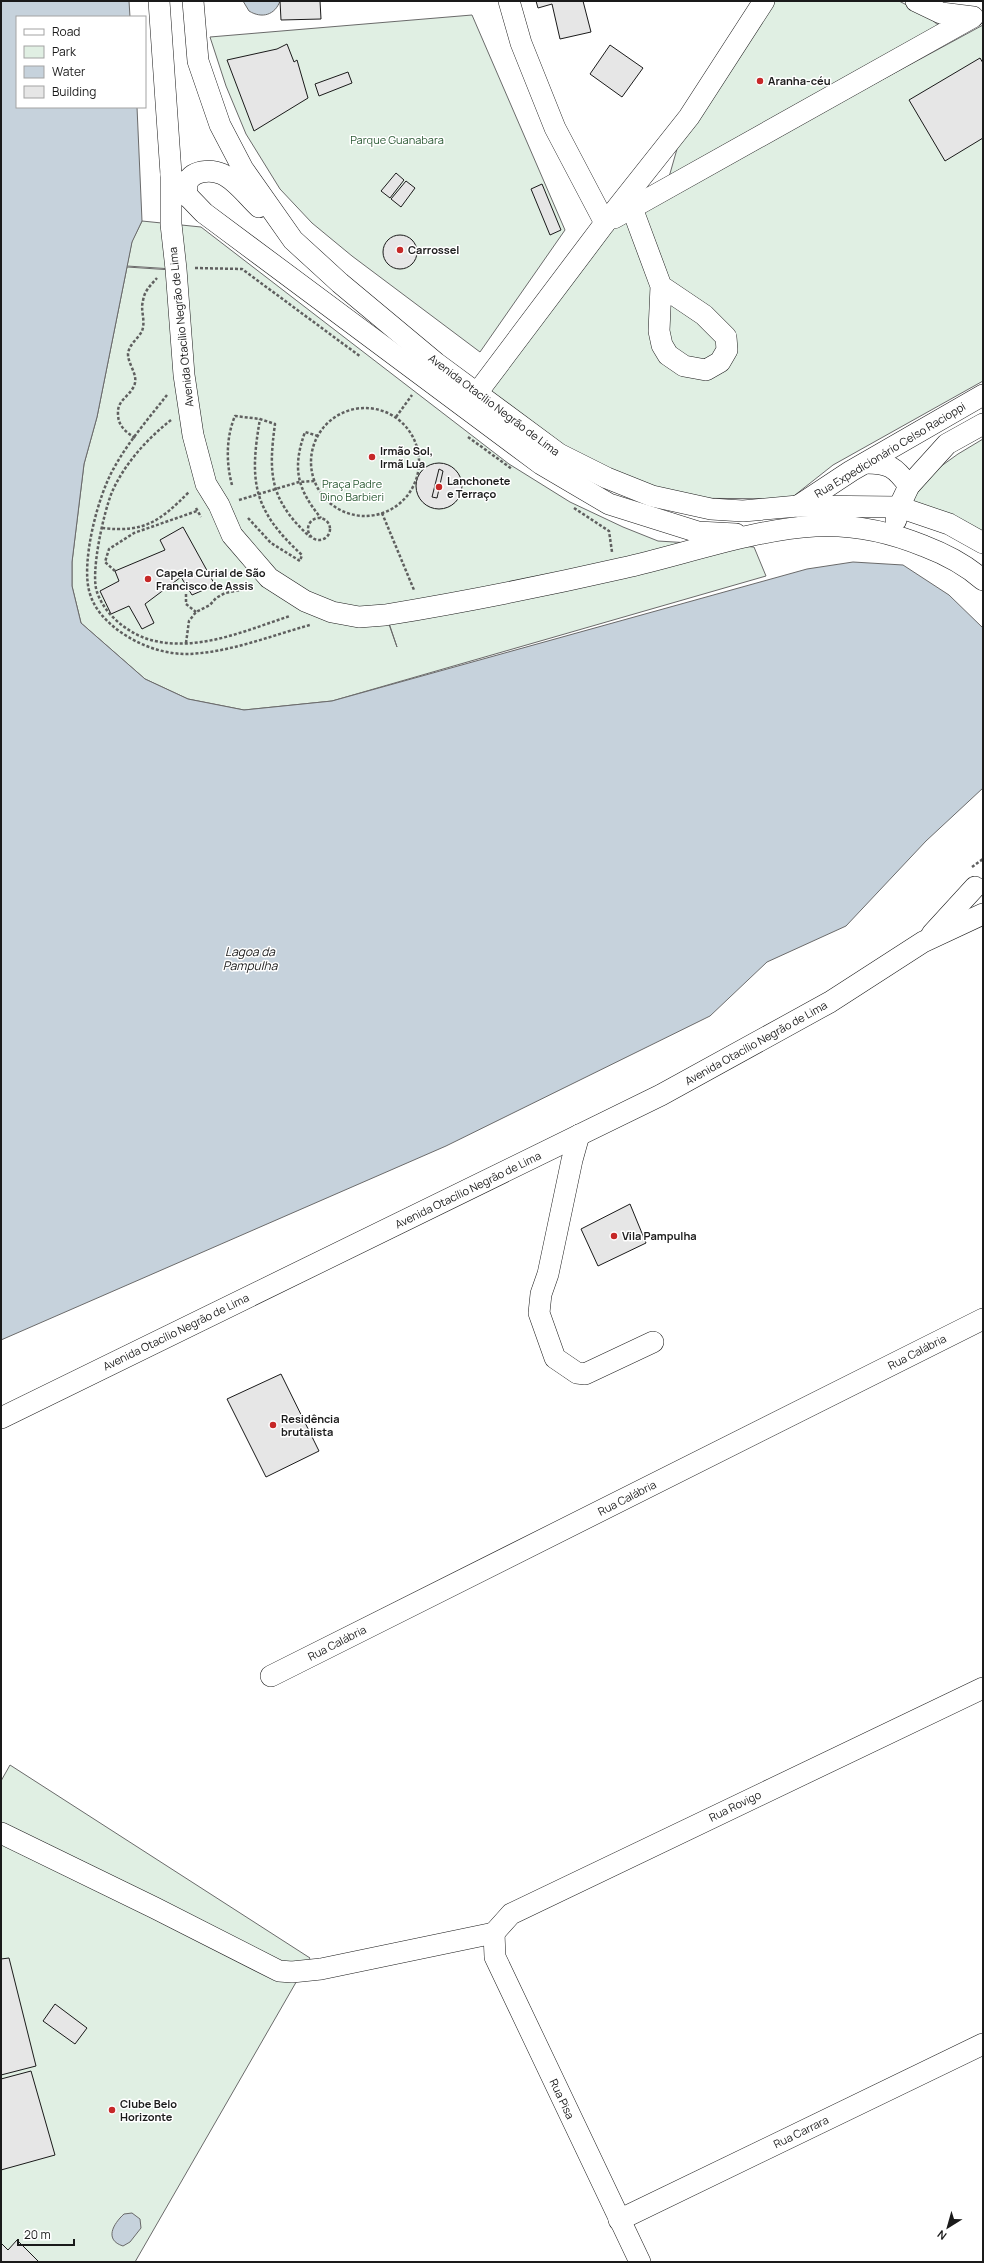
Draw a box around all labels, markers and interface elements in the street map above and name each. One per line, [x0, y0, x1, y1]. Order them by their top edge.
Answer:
legend [16, 16, 146, 108]
text: Road [52, 23, 80, 40]
text: Park [52, 43, 77, 60]
text: Water [52, 63, 86, 80]
place label: Aranha-céu [768, 73, 831, 88]
marker: Aranha-céu [755, 76, 765, 86]
text: Building [52, 83, 96, 100]
park label: Parque Guanabara [350, 132, 444, 147]
place label: Carrossel [408, 242, 459, 257]
marker: Carrossel [395, 245, 405, 255]
street label: Avenida Otacílio Negrão de Lima [165, 246, 196, 408]
street label: Avenida Otacílio Negrão de Lima [426, 350, 563, 459]
street label: Rua Expedicionário Celso Racioppi [811, 398, 968, 501]
place label: Irmão Sol, Irmã Lua [380, 443, 433, 471]
marker: Irmão Sol, Irmã Lua [367, 452, 377, 462]
place label: Lanchonete e Terraço [447, 473, 511, 501]
park label: Praça Padre Dino Barbieri [320, 476, 384, 504]
marker: Lanchonete e Terraço [434, 482, 444, 492]
place label: Capela Curial de São Francisco de Assis [156, 565, 266, 593]
marker: Capela Curial de São Francisco de Assis [143, 574, 153, 584]
water label: Lagoa da Pampulha [223, 943, 279, 974]
street label: Avenida Otacílio Negrão de Lima [682, 997, 830, 1088]
street label: Avenida Otacílio Negrão de Lima [392, 1148, 543, 1232]
place label: Vila Pampulha [622, 1228, 697, 1243]
marker: Vila Pampulha [609, 1231, 619, 1241]
street label: Avenida Otacílio Negrão de Lima [100, 1290, 251, 1374]
street label: Rua Calábria [885, 1330, 949, 1373]
place label: Residência brutalista [281, 1411, 340, 1439]
marker: Residência brutalista [268, 1420, 278, 1430]
street label: Rua Calábria [595, 1476, 659, 1519]
street label: Rua Calábria [305, 1621, 369, 1664]
street label: Rua Rovigo [706, 1786, 764, 1825]
street label: Rua Pisa [547, 2076, 578, 2121]
place label: Clube Belo Horizonte [120, 2096, 177, 2124]
marker: Clube Belo Horizonte [107, 2105, 117, 2115]
street label: Rua Carrara [771, 2112, 831, 2151]
north arrow [928, 2207, 968, 2247]
scale bar [18, 2221, 74, 2247]
text: 20 m [24, 2226, 51, 2243]
text: N [934, 2227, 949, 2244]

